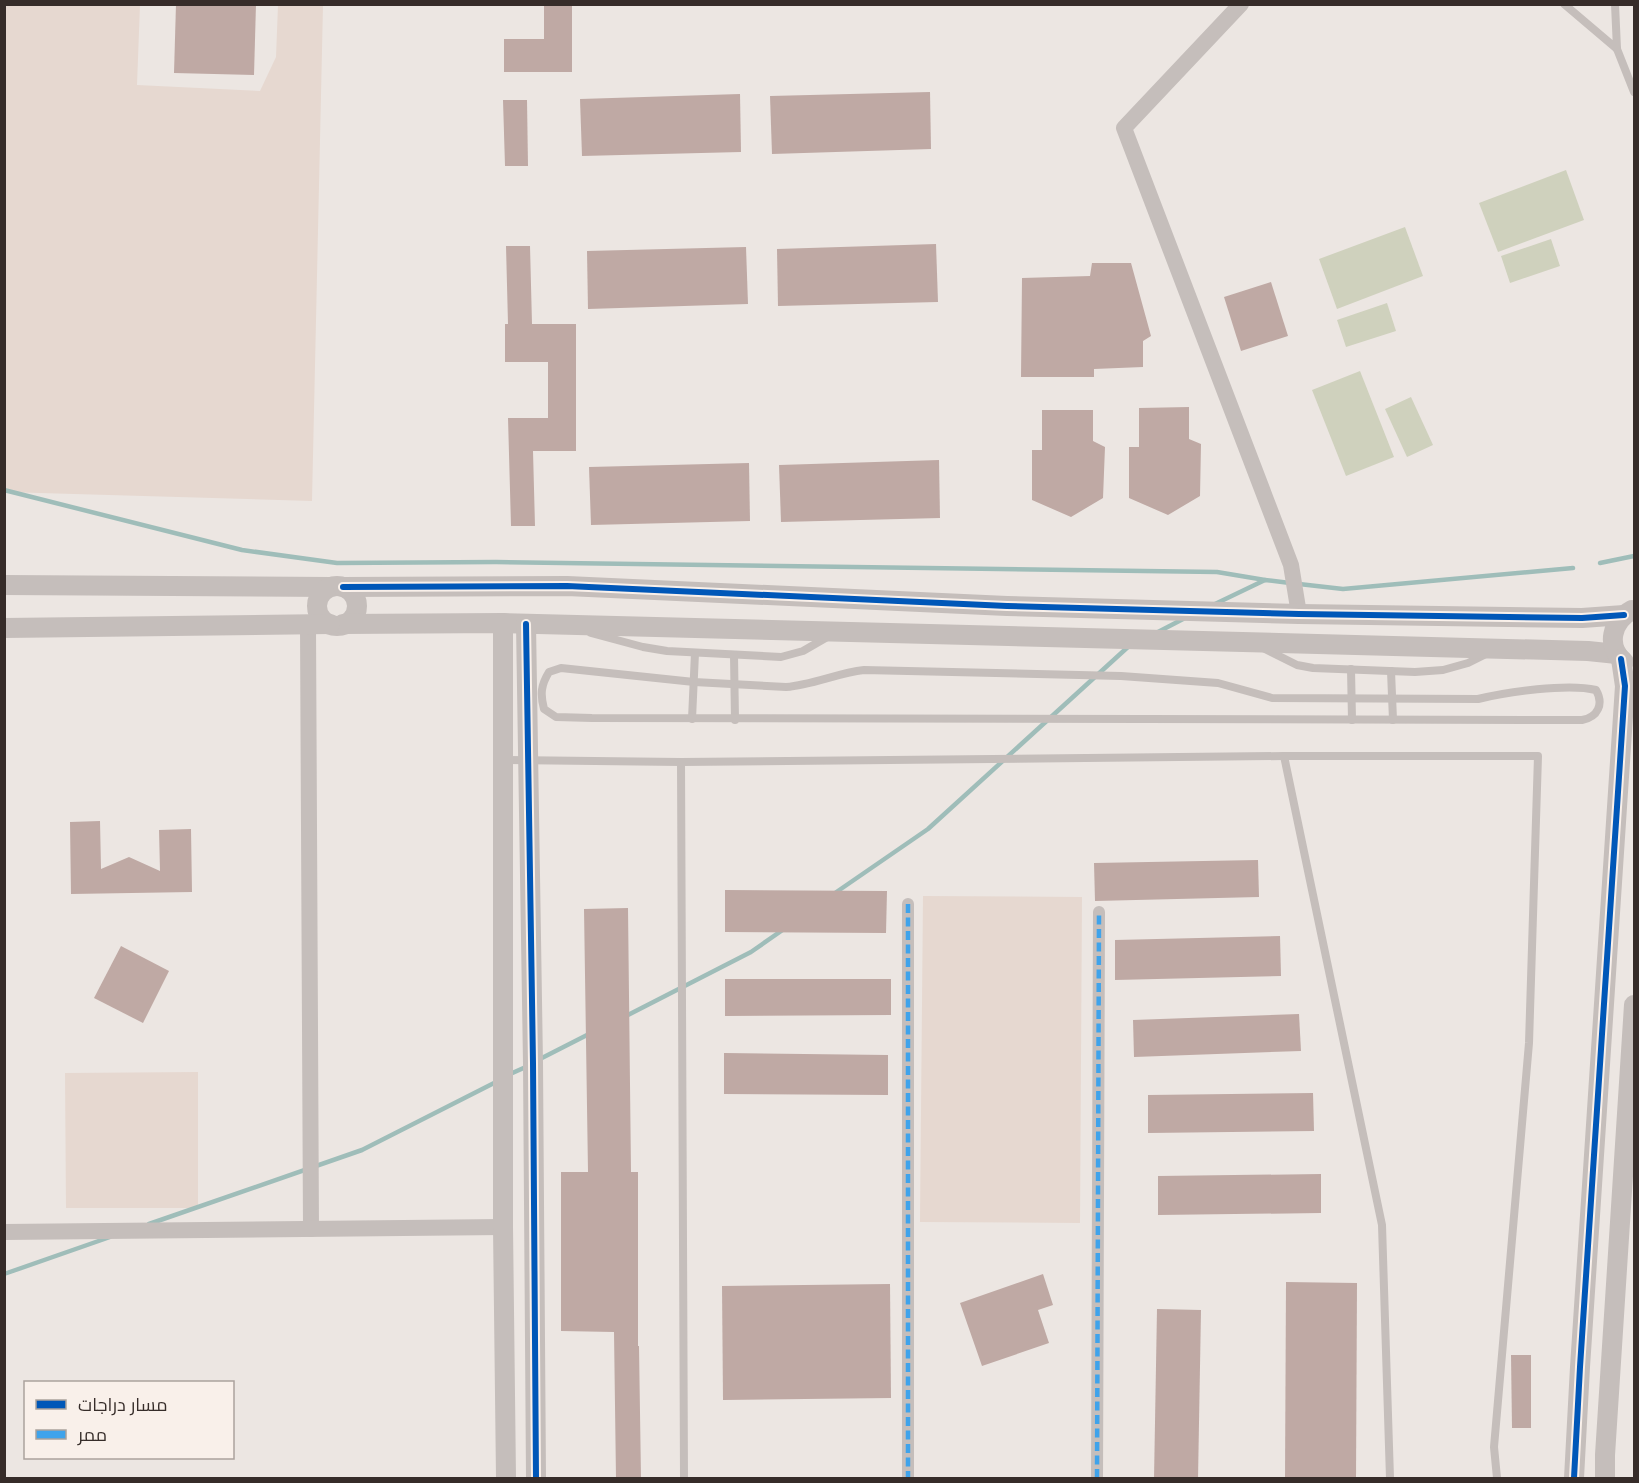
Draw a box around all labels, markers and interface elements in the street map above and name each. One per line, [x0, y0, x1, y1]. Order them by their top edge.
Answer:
legend [24, 1381, 234, 1459]
text: مسار دراجات [78, 1394, 168, 1416]
text: ممر [77, 1424, 107, 1446]

